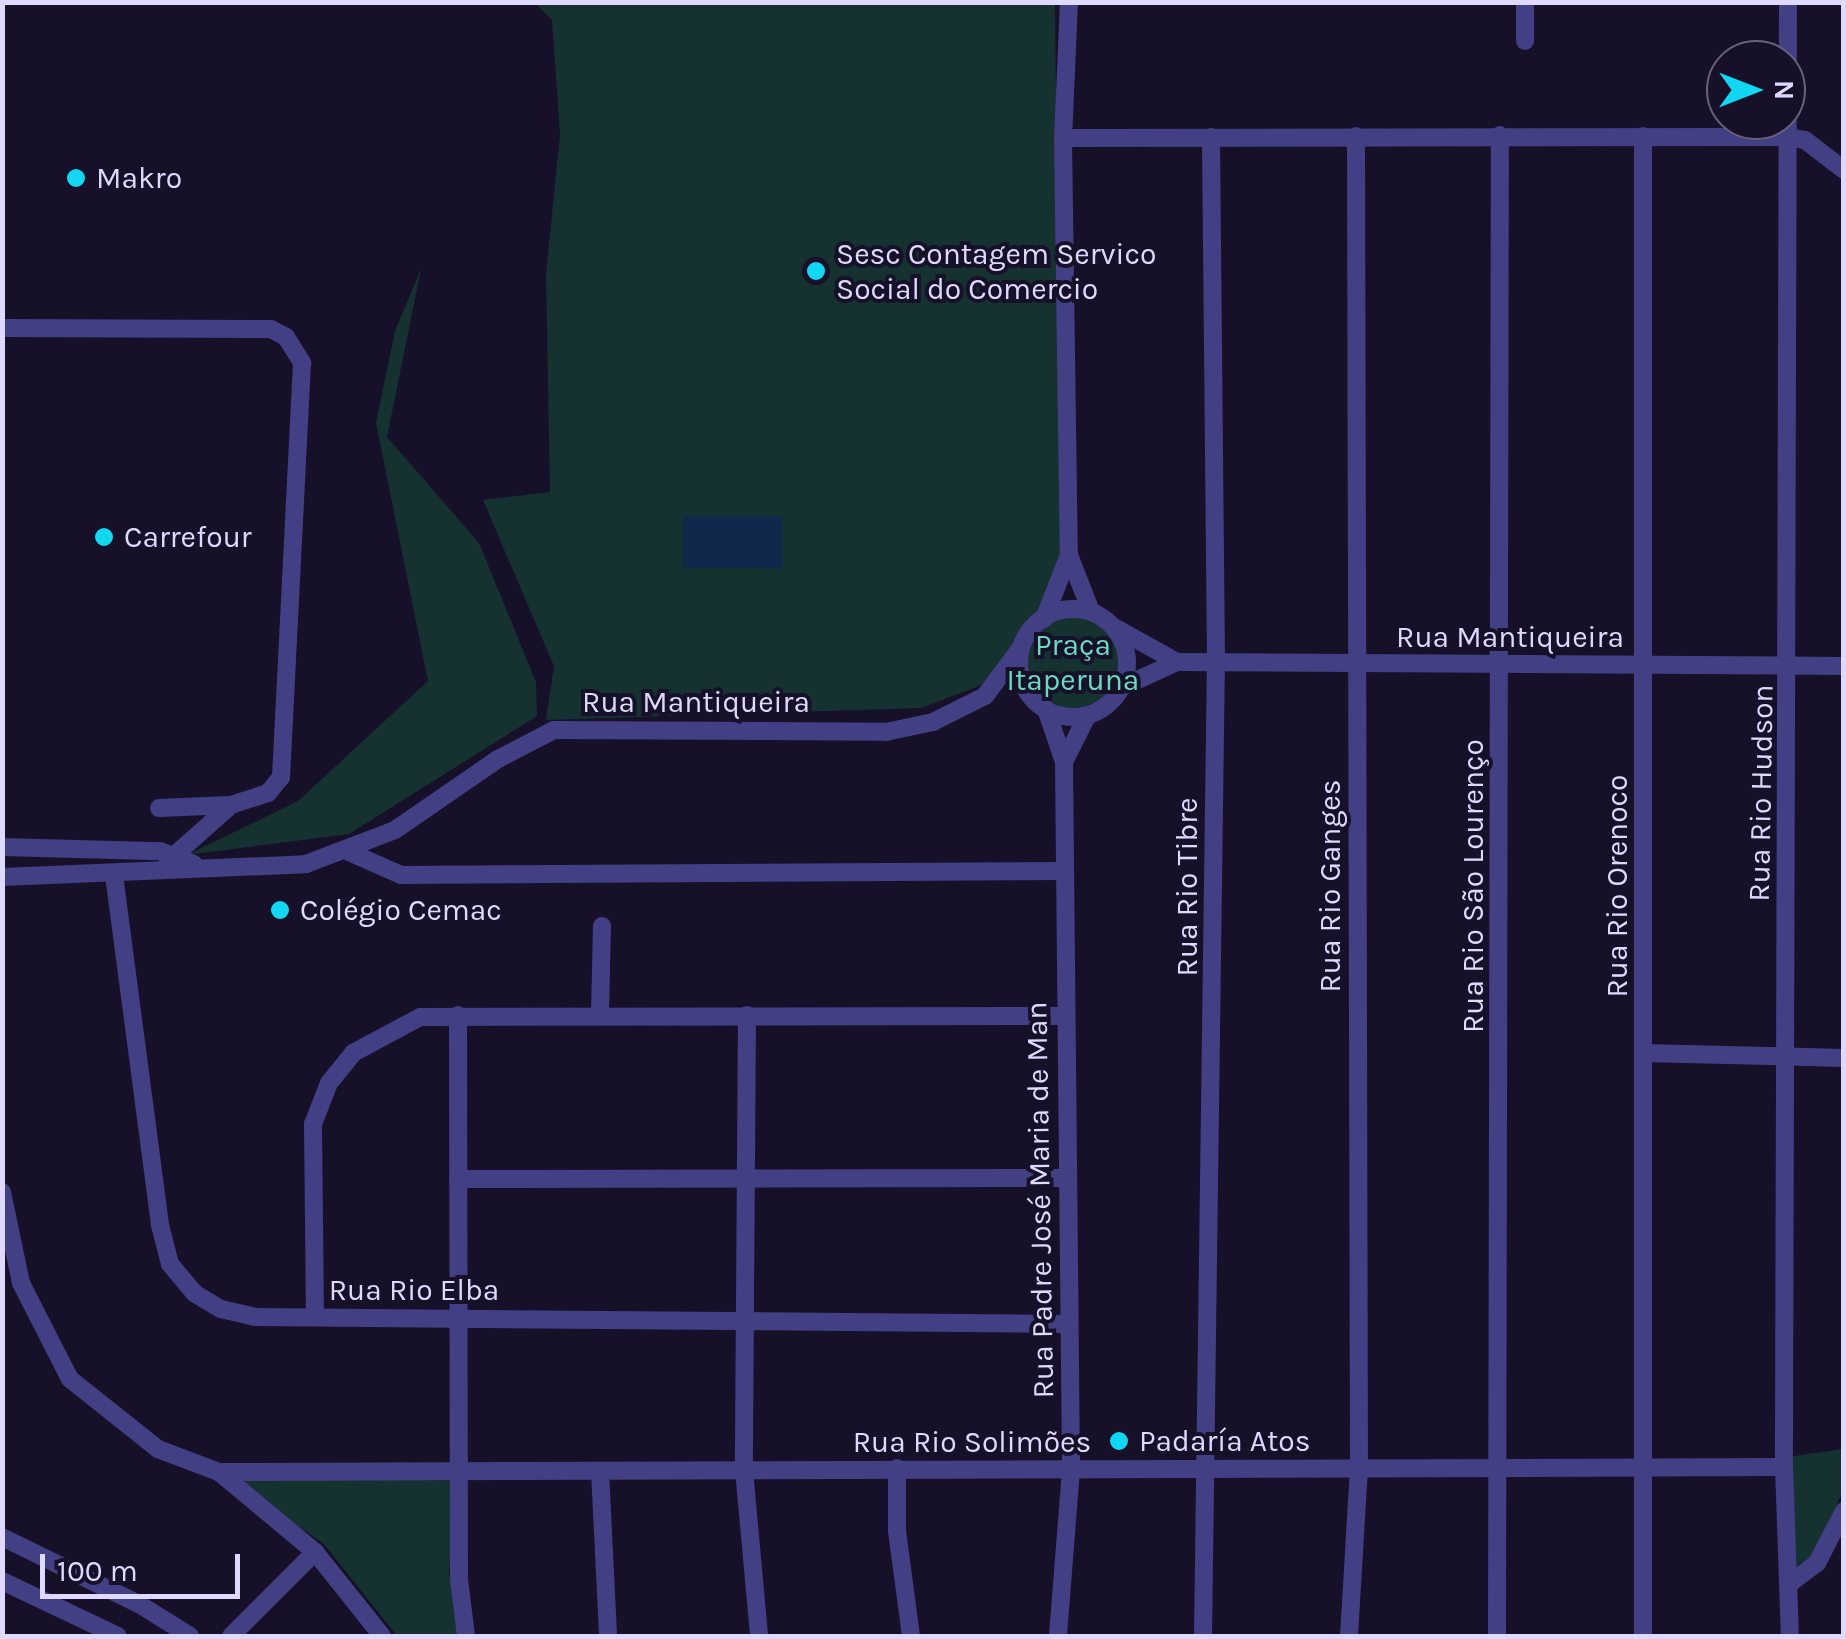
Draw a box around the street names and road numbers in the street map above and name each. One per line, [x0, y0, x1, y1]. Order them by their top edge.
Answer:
street label: Rua Mantiqueira [1396, 619, 1624, 655]
street label: Rua Mantiqueira [582, 684, 810, 720]
street label: Rua Rio Hudson [1741, 684, 1781, 902]
street label: Rua Rio São Lourenço [1455, 739, 1491, 1033]
street label: Rua Rio Orenoco [1599, 774, 1635, 998]
street label: Rua Rio Ganges [1312, 779, 1348, 993]
street label: Rua Rio Tibre [1169, 798, 1205, 976]
street label: Rua Padre José Maria de Man [1019, 1001, 1061, 1399]
street label: Rua Rio Elba [329, 1272, 499, 1308]
street label: Rua Rio Solimões [853, 1424, 1091, 1460]

